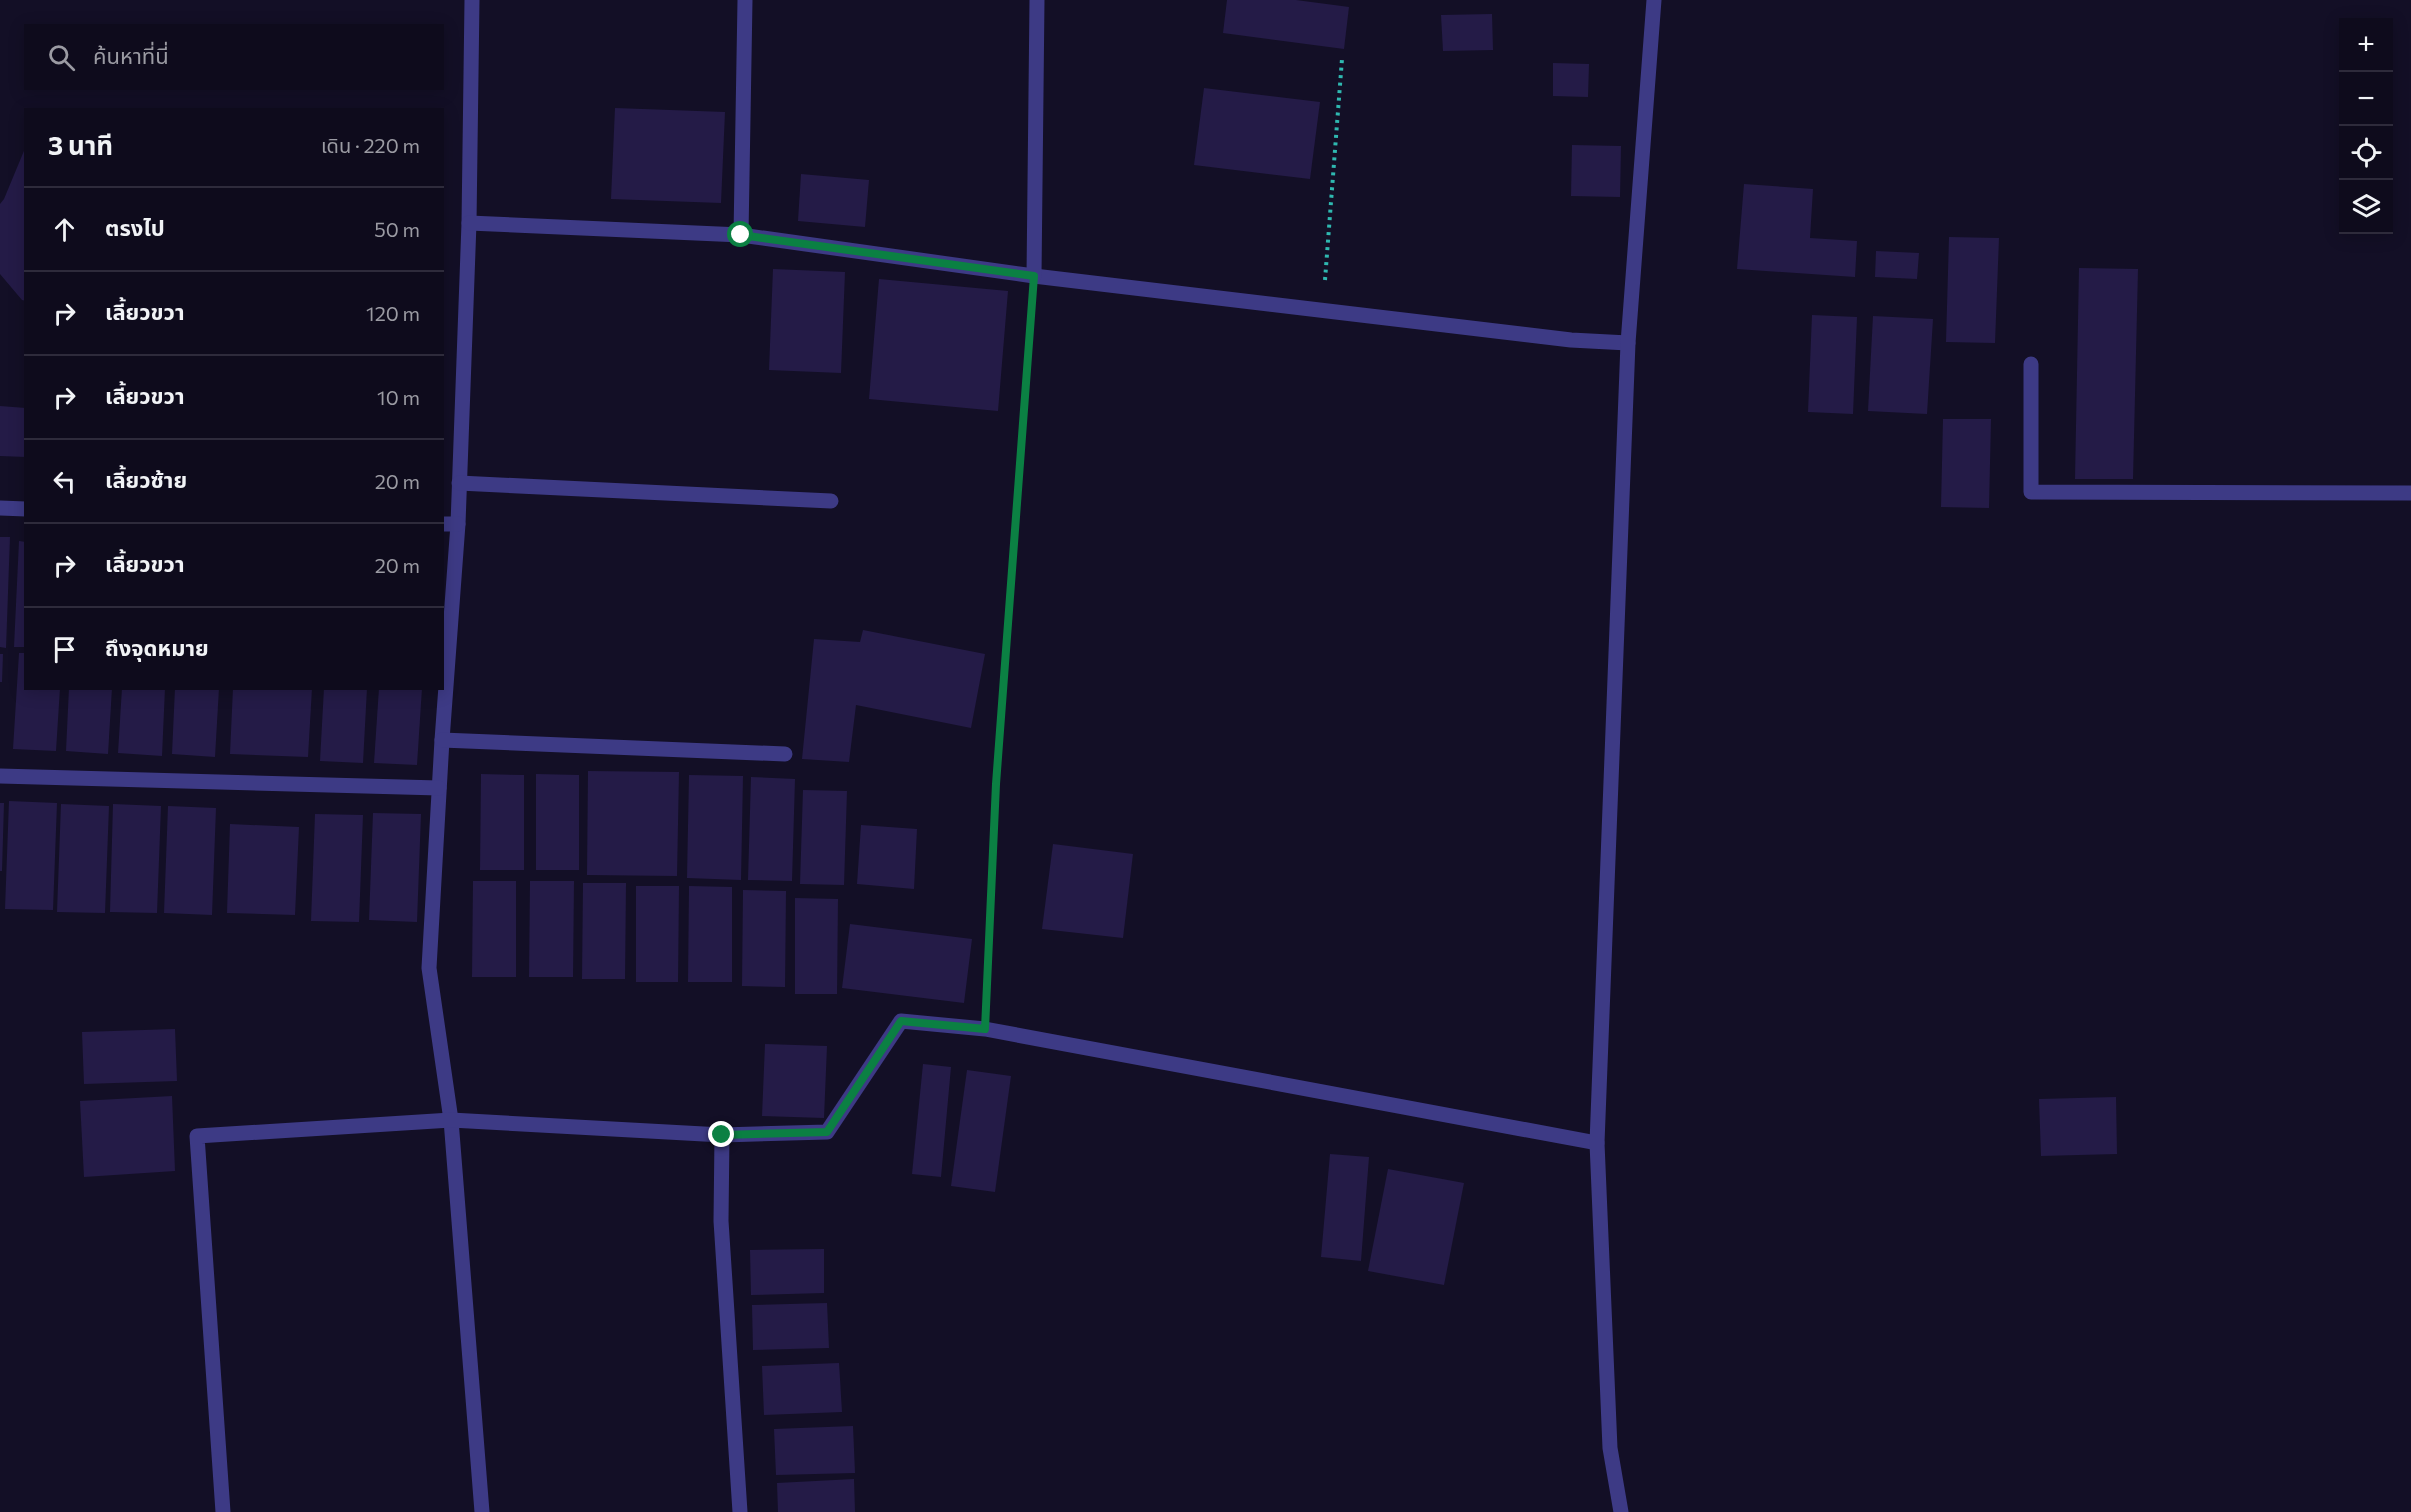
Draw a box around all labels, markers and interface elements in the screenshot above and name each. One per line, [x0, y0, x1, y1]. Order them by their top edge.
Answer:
map controls [2339, 18, 2393, 234]
button: + [2339, 18, 2393, 72]
search box [24, 24, 444, 90]
icon: search [45, 41, 78, 74]
text: ค้นหาที่นี่ [93, 42, 169, 69]
button: − [2339, 72, 2393, 126]
button: locate [2339, 126, 2393, 180]
text: 3 นาที [48, 129, 113, 160]
text: เดิน · 220 m [321, 133, 420, 157]
button: layers [2339, 180, 2393, 234]
icon: ahead [48, 213, 81, 246]
text: ตรงไป [105, 214, 165, 241]
text: 50 m [374, 217, 420, 241]
route start [727, 221, 753, 247]
icon: right [48, 297, 81, 330]
text: เลี้ยวขวา [105, 298, 185, 325]
text: 120 m [366, 301, 420, 325]
icon: right [48, 381, 81, 414]
text: เลี้ยวขวา [105, 382, 185, 409]
text: 10 m [377, 385, 420, 409]
icon: left [48, 465, 81, 498]
text: เลี้ยวซ้าย [105, 466, 187, 493]
text: 20 m [375, 469, 420, 493]
icon: right [48, 549, 81, 582]
text: เลี้ยวขวา [105, 550, 185, 577]
text: 20 m [375, 553, 420, 577]
icon: arrive [48, 633, 81, 666]
text: ถึงจุดหมาย [105, 634, 209, 661]
route end [708, 1121, 734, 1147]

